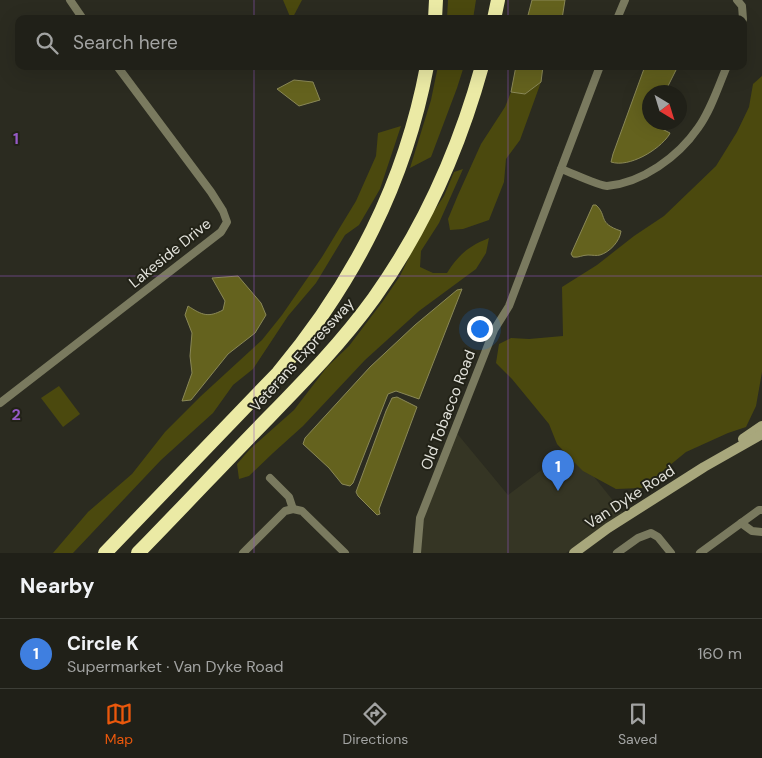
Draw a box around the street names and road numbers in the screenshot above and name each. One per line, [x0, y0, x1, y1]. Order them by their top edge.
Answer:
street label: Lakeside Drive [125, 214, 215, 292]
street label: Veterans Expressway [245, 293, 359, 416]
street label: Old Tobacco Road [416, 347, 480, 473]
street label: Van Dyke Road [581, 461, 679, 533]

